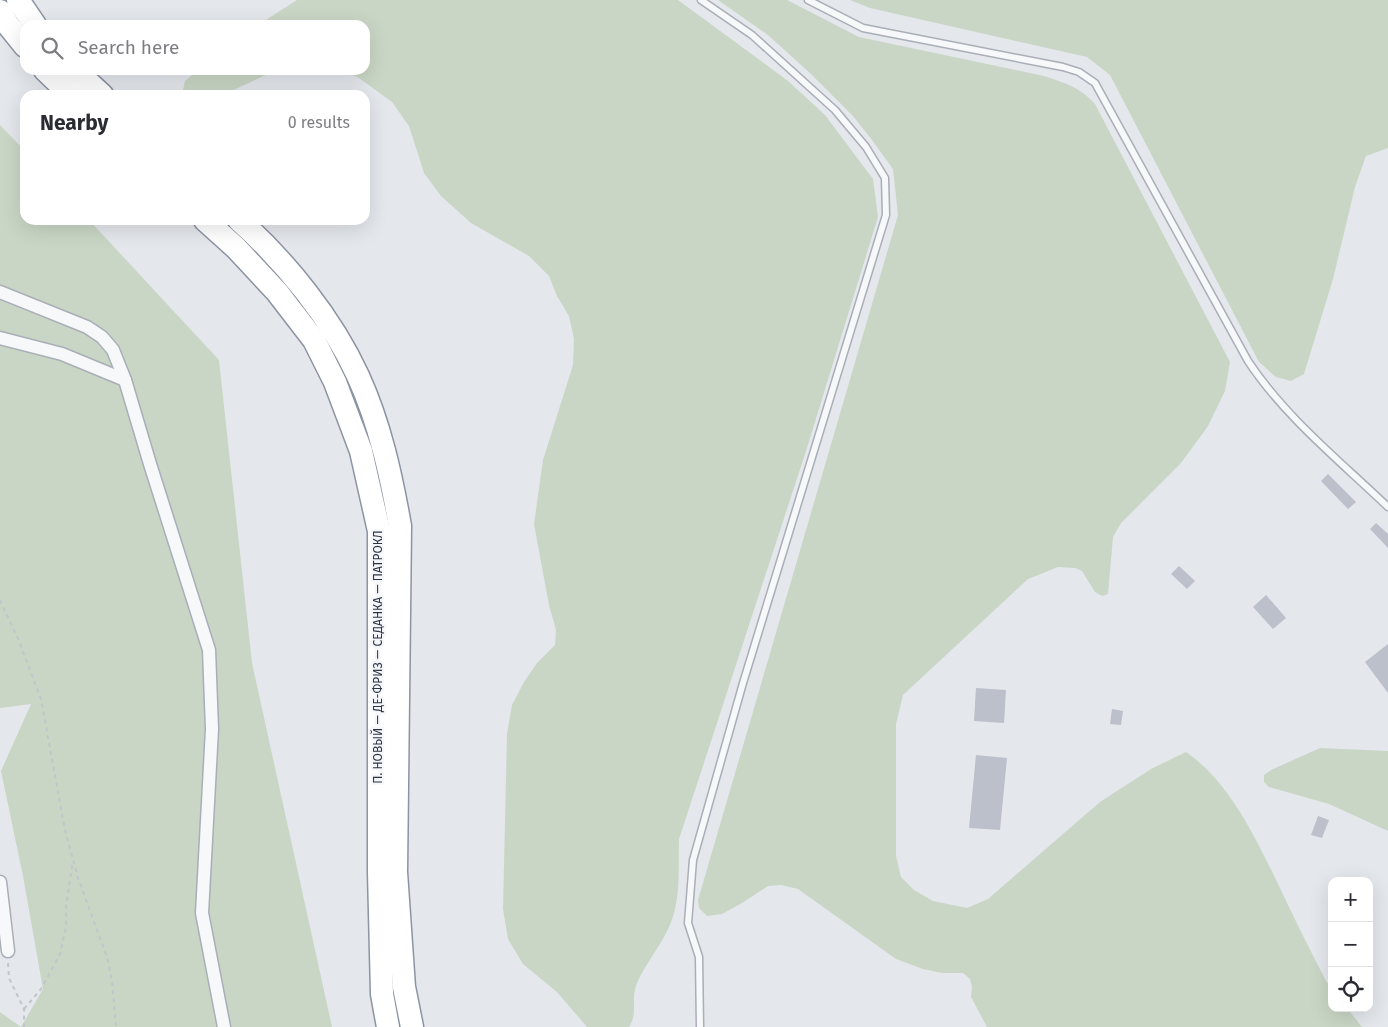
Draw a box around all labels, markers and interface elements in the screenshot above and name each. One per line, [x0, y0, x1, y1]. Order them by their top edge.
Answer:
search box [20, 20, 370, 75]
icon: search [38, 34, 66, 62]
text: Search here [78, 36, 179, 59]
text: Nearby [40, 110, 108, 136]
text: 0 results [288, 113, 350, 132]
street label: П. НОВЫЙ — ДЕ-ФРИЗ — СЕДАНКА — ПАТРОКЛ [370, 530, 385, 784]
map controls [1328, 877, 1373, 1012]
button: + [1328, 877, 1373, 922]
button: − [1328, 922, 1373, 967]
button: locate [1328, 967, 1373, 1012]

